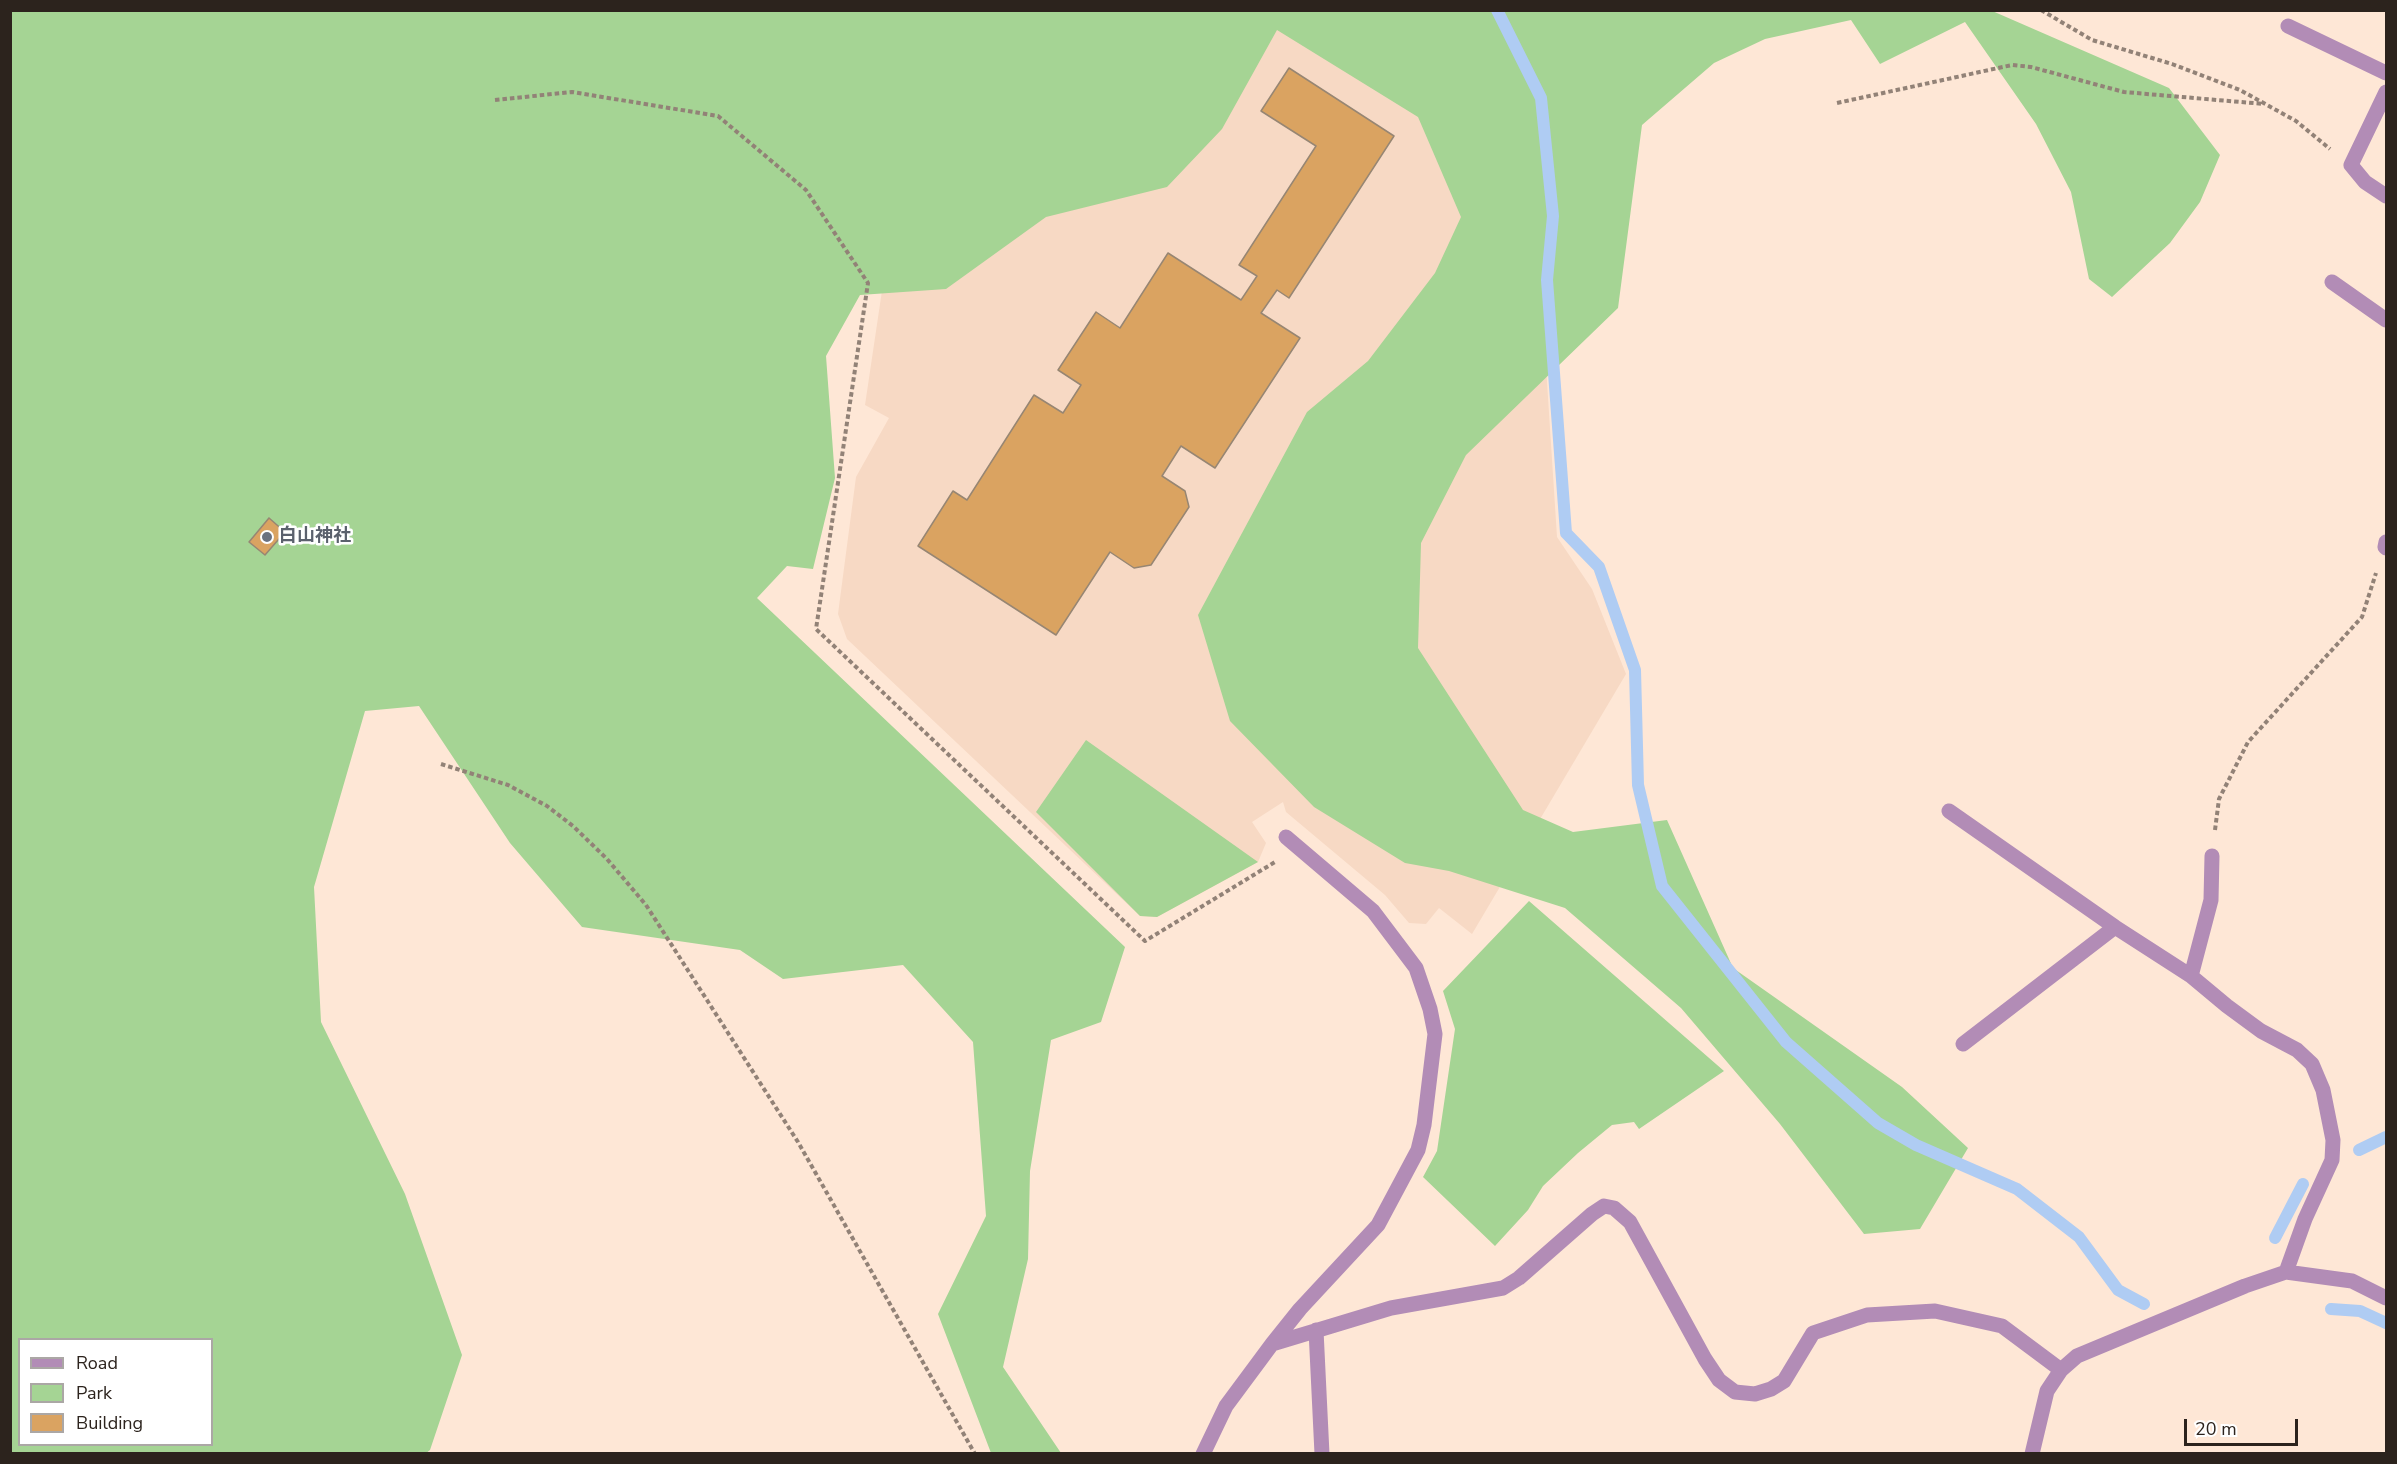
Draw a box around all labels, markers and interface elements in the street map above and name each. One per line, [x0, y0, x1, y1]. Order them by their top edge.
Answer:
place label: 白山神社 [279, 526, 351, 548]
marker: 白山神社 [260, 530, 274, 544]
legend [18, 1338, 213, 1446]
text: Road [76, 1351, 118, 1375]
text: Park [76, 1381, 112, 1405]
scale bar [2187, 1407, 2301, 1445]
text: Building [76, 1411, 143, 1435]
text: 20 m [2195, 1417, 2237, 1441]

